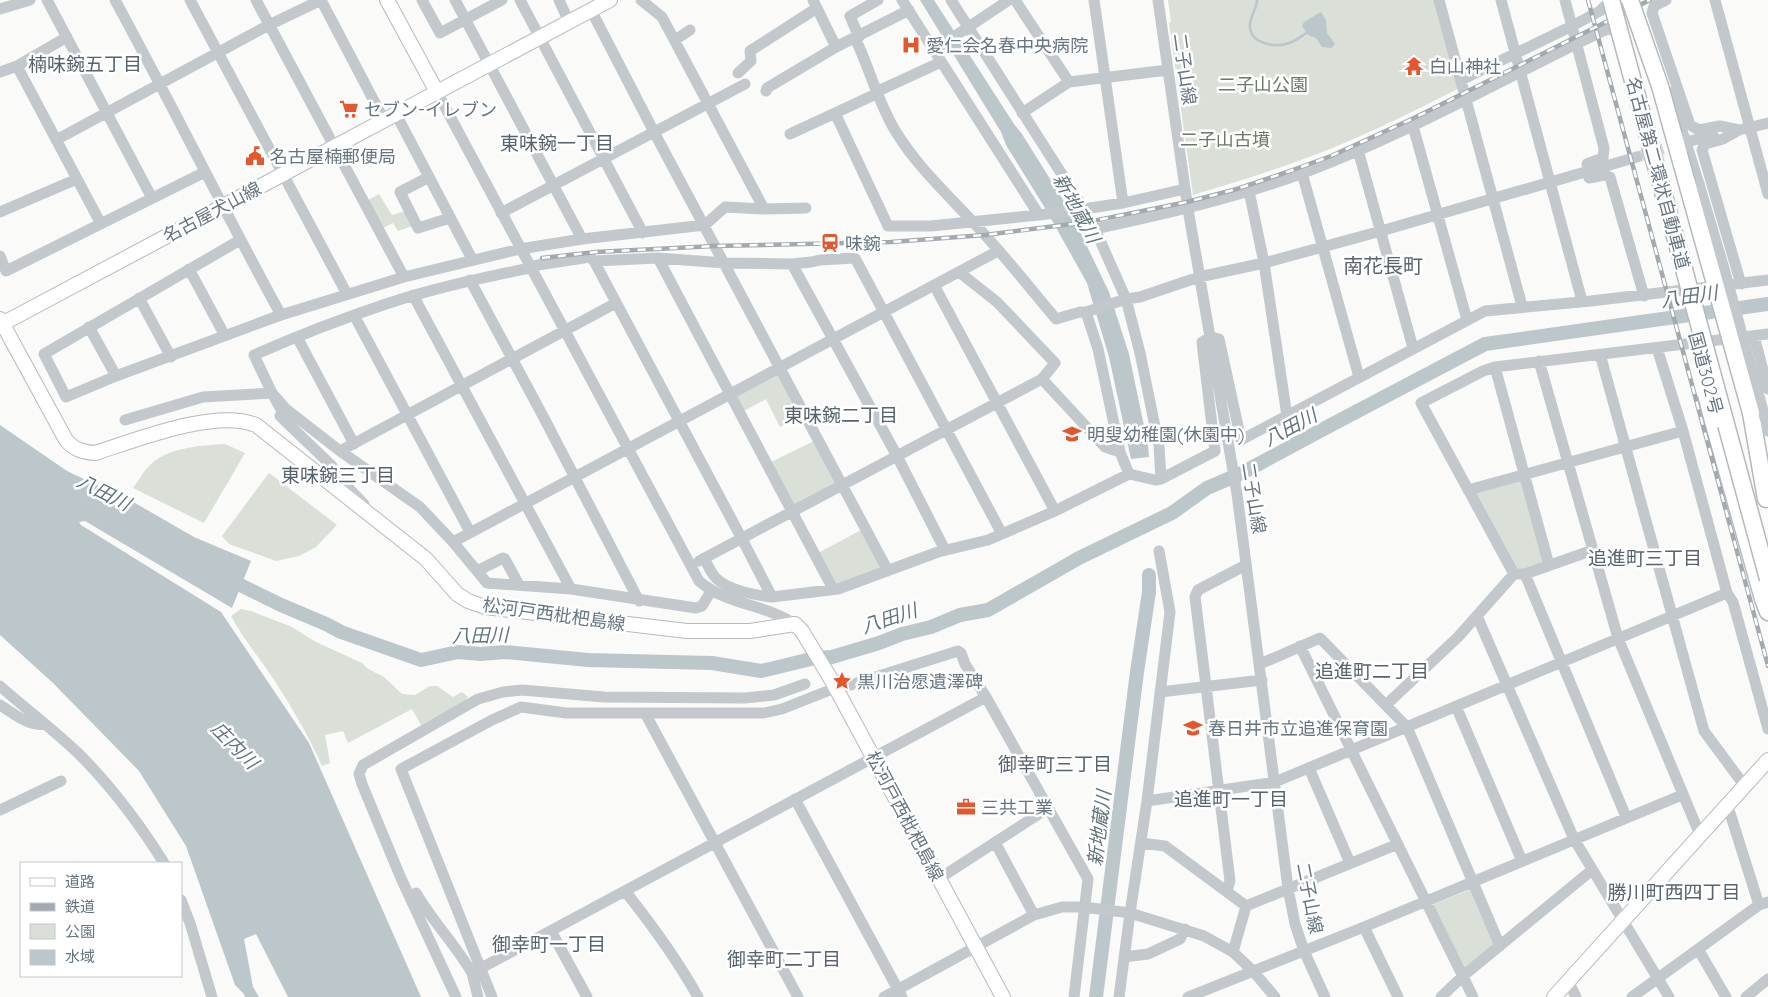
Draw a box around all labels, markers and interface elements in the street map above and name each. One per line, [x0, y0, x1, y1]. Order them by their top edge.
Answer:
street label: 二子山線 [1169, 32, 1201, 106]
hospital icon: 愛仁会名春中央病院 [900, 34, 922, 56]
place label: 愛仁会名春中央病院 [926, 34, 1088, 57]
district label: 楠味鋺五丁目 [28, 52, 142, 76]
temple icon: 白山神社 [1403, 55, 1425, 77]
place label: 白山神社 [1429, 55, 1501, 78]
park label: 二子山公園 [1218, 73, 1308, 96]
street label: 名古屋第二環状自動車道 [1621, 74, 1695, 272]
supermarket icon: セブン-イレブン [338, 98, 360, 120]
place label: セブン-イレブン [364, 98, 497, 121]
park label: 二子山古墳 [1180, 128, 1270, 151]
district label: 東味鋺一丁目 [500, 131, 614, 155]
public building icon: 名古屋楠郵便局 [244, 145, 266, 167]
place label: 名古屋楠郵便局 [270, 145, 396, 168]
water label: 新地蔵川 [1048, 169, 1107, 249]
street label: 名古屋犬山線 [159, 176, 265, 248]
station icon: 味鋺 [819, 232, 841, 254]
place label: 味鋺 [845, 232, 881, 255]
district label: 南花長町 [1343, 253, 1423, 278]
water label: 八田川 [1659, 280, 1721, 312]
street label: 国道302号 [1684, 329, 1728, 417]
water label: 八田川 [1259, 402, 1323, 451]
district label: 東味鋺二丁目 [784, 403, 898, 427]
school or university icon: 明叟幼稚園(休園中) [1061, 423, 1083, 445]
place label: 明叟幼稚園(休園中) [1087, 423, 1244, 446]
street label: 二子山線 [1237, 461, 1271, 535]
district label: 東味鋺三丁目 [281, 463, 395, 487]
water label: 八田川 [73, 468, 137, 517]
district label: 追進町三丁目 [1588, 546, 1702, 570]
street label: 松河戸西枇杷島線 [481, 593, 627, 635]
water label: 八田川 [858, 597, 922, 638]
water label: 八田川 [451, 622, 511, 647]
district label: 追進町二丁目 [1315, 659, 1429, 683]
place icon: 黒川治愿遺澤碑 [831, 670, 853, 692]
place label: 黒川治愿遺澤碑 [857, 670, 983, 693]
water label: 庄内川 [206, 716, 265, 775]
school or university icon: 春日井市立追進保育園 [1182, 717, 1204, 739]
place label: 春日井市立追進保育園 [1208, 717, 1388, 740]
street label: 松河戸西枇杷島線 [861, 747, 949, 885]
district label: 御幸町三丁目 [998, 752, 1112, 776]
water label: 新地蔵川 [1082, 787, 1116, 867]
district label: 追進町一丁目 [1174, 787, 1288, 811]
office icon: 三共工業 [955, 796, 977, 818]
place label: 三共工業 [981, 796, 1053, 819]
street label: 二子山線 [1292, 860, 1328, 936]
legend [20, 862, 182, 977]
text: 道路 [65, 872, 95, 891]
district label: 勝川町西四丁目 [1607, 880, 1741, 904]
text: 鉄道 [65, 897, 95, 916]
text: 公園 [65, 922, 95, 941]
district label: 御幸町一丁目 [492, 932, 606, 956]
text: 水域 [65, 947, 95, 966]
district label: 御幸町二丁目 [727, 947, 841, 971]

